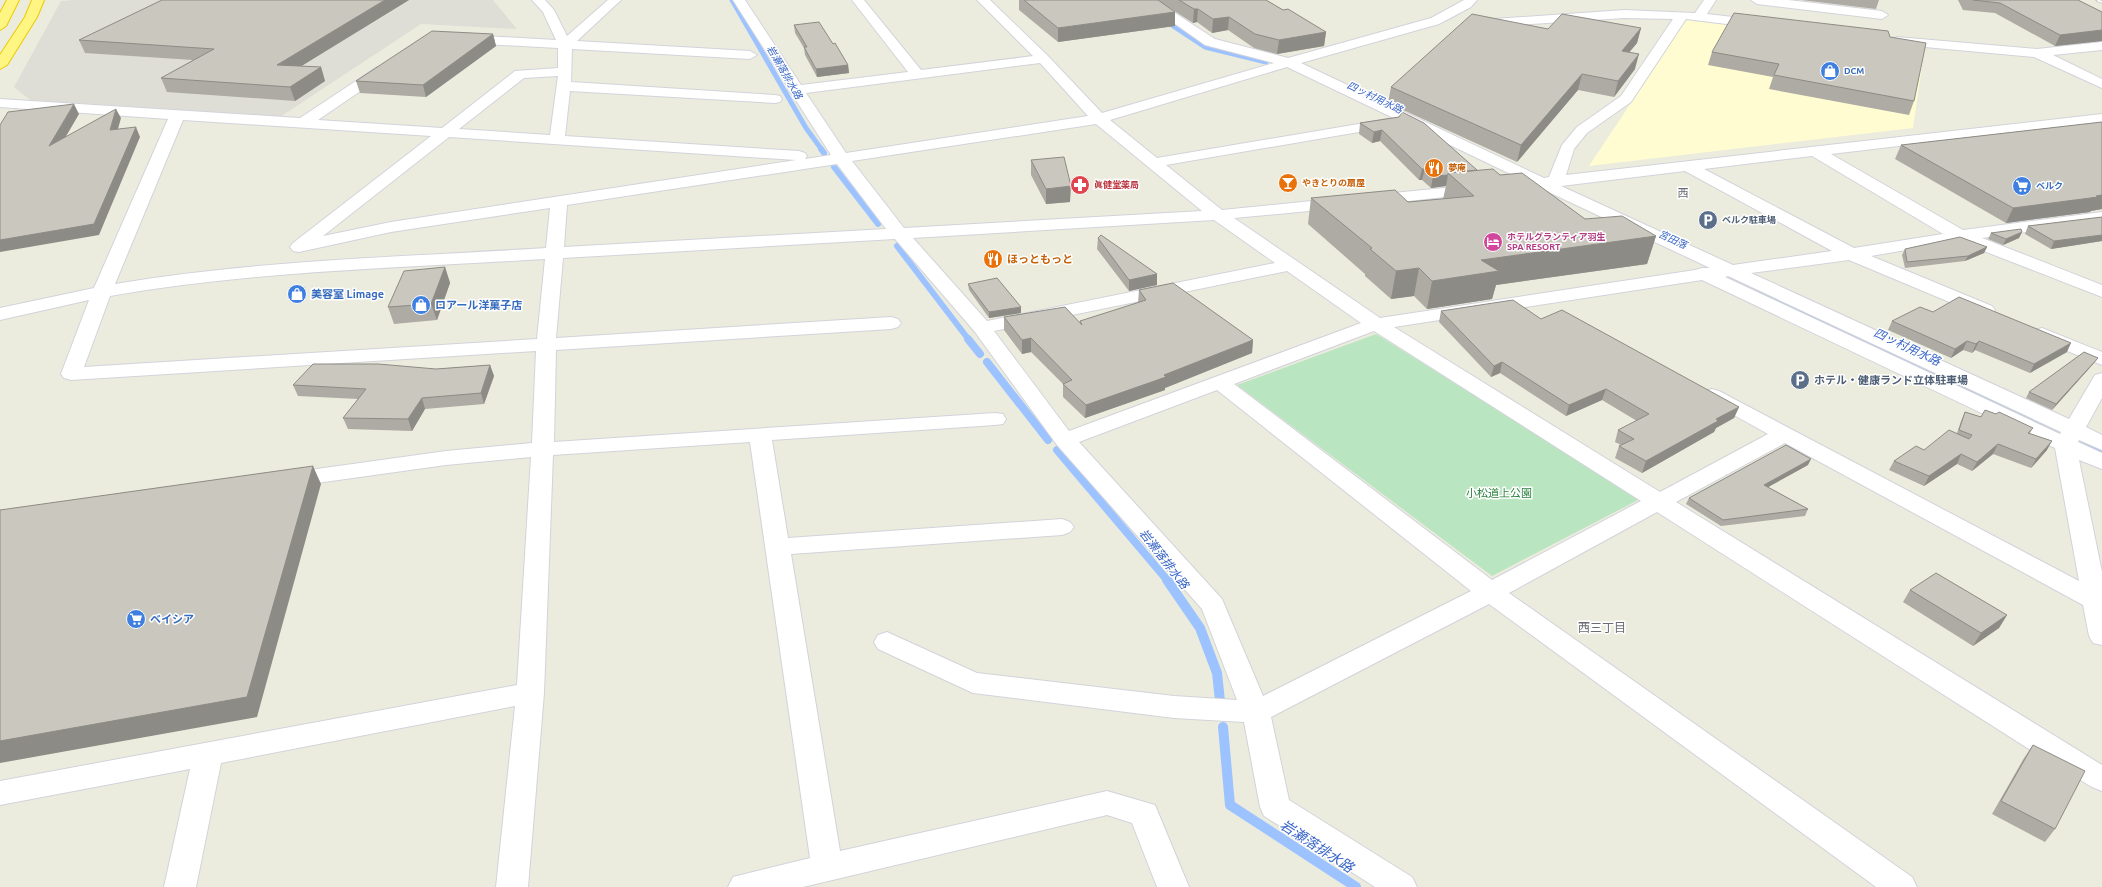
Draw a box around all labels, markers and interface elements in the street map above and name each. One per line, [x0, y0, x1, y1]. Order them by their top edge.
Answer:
water label: 岩瀬落排水路 [765, 44, 805, 102]
shop icon: DCM [1819, 60, 1841, 82]
place label: DCM [1844, 66, 1864, 76]
water label: 四ッ村用水路 [1345, 79, 1405, 116]
restaurant icon: 夢庵 [1423, 157, 1445, 179]
place label: 夢庵 [1448, 163, 1466, 173]
bar icon: やきとりの扇屋 [1277, 172, 1299, 194]
pharmacy icon: 眞健堂薬局 [1069, 174, 1091, 196]
supermarket icon: ベルク [2011, 175, 2033, 197]
place label: やきとりの扇屋 [1302, 178, 1365, 188]
place label: 眞健堂薬局 [1094, 180, 1139, 190]
place label: ベルク [2036, 181, 2063, 191]
district label: 西 [1678, 187, 1689, 199]
parking icon: ベルク駐車場 [1697, 209, 1719, 231]
place label: ベルク駐車場 [1722, 215, 1776, 225]
water label: 宮田落 [1657, 228, 1691, 252]
hotel icon: ホテルグランティア羽生 SPA RESORT [1482, 231, 1504, 253]
place label: ホテルグランティア羽生 SPA RESORT [1507, 232, 1605, 252]
restaurant icon: ほっともっと [982, 248, 1004, 270]
place label: ほっともっと [1007, 253, 1073, 265]
shop icon: 美容室 Limage [286, 283, 308, 305]
place label: 美容室 Limage [311, 288, 384, 300]
shop icon: ロアール洋菓子店 [410, 294, 432, 316]
place label: ロアール洋菓子店 [435, 299, 522, 311]
water label: 四ッ村用水路 [1872, 325, 1943, 368]
parking icon: ホテル・健康ランド立体駐車場 [1789, 369, 1811, 391]
place label: ホテル・健康ランド立体駐車場 [1814, 374, 1968, 386]
park label: 小松道上公園 [1466, 487, 1532, 499]
water label: 岩瀬落排水路 [1137, 526, 1192, 592]
supermarket icon: ベイシア [125, 608, 147, 630]
place label: ベイシア [150, 613, 194, 625]
district label: 西三丁目 [1578, 621, 1626, 634]
water label: 岩瀬落排水路 [1277, 816, 1357, 876]

